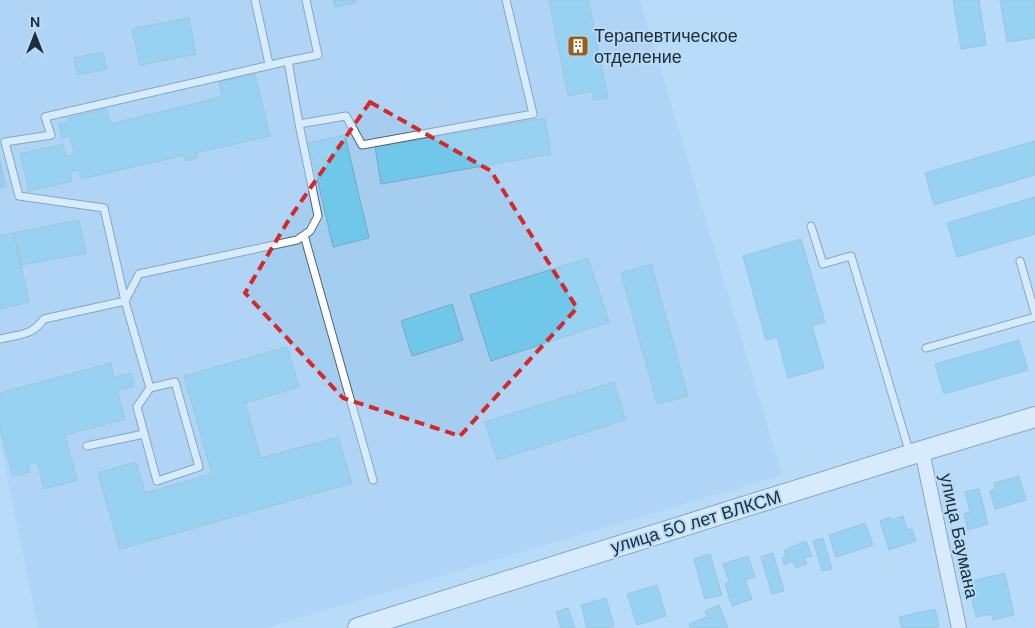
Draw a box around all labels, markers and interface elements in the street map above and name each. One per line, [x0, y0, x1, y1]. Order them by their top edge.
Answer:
north arrow [10, 10, 60, 60]
text: N [30, 13, 40, 31]
place label: Терапевтическое отделение [594, 24, 738, 69]
building icon: Терапевтическое отделение [566, 34, 590, 58]
street label: улица Баумана [934, 471, 984, 602]
street label: улица 50 лет ВЛКСМ [608, 485, 784, 559]

